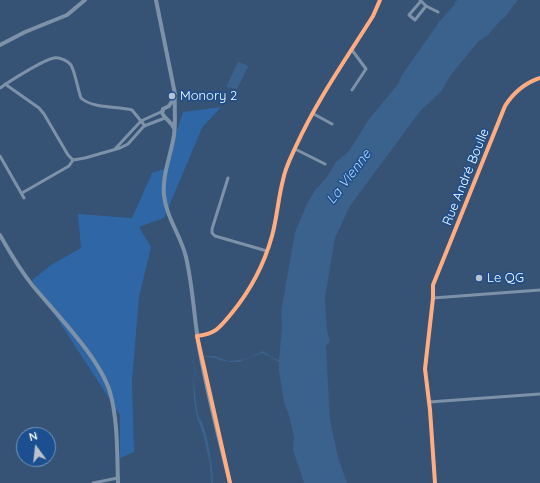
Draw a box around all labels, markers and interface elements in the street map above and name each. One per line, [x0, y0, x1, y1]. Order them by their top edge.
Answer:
place label: Monory 2 [180, 88, 237, 104]
marker: Monory 2 [167, 91, 177, 101]
street label: Rue André Boulle [439, 126, 493, 228]
water label: La Vienne [323, 146, 375, 208]
place label: Le QG [487, 270, 524, 286]
marker: Le QG [474, 273, 484, 283]
north arrow [16, 427, 56, 467]
text: N [27, 429, 39, 444]

